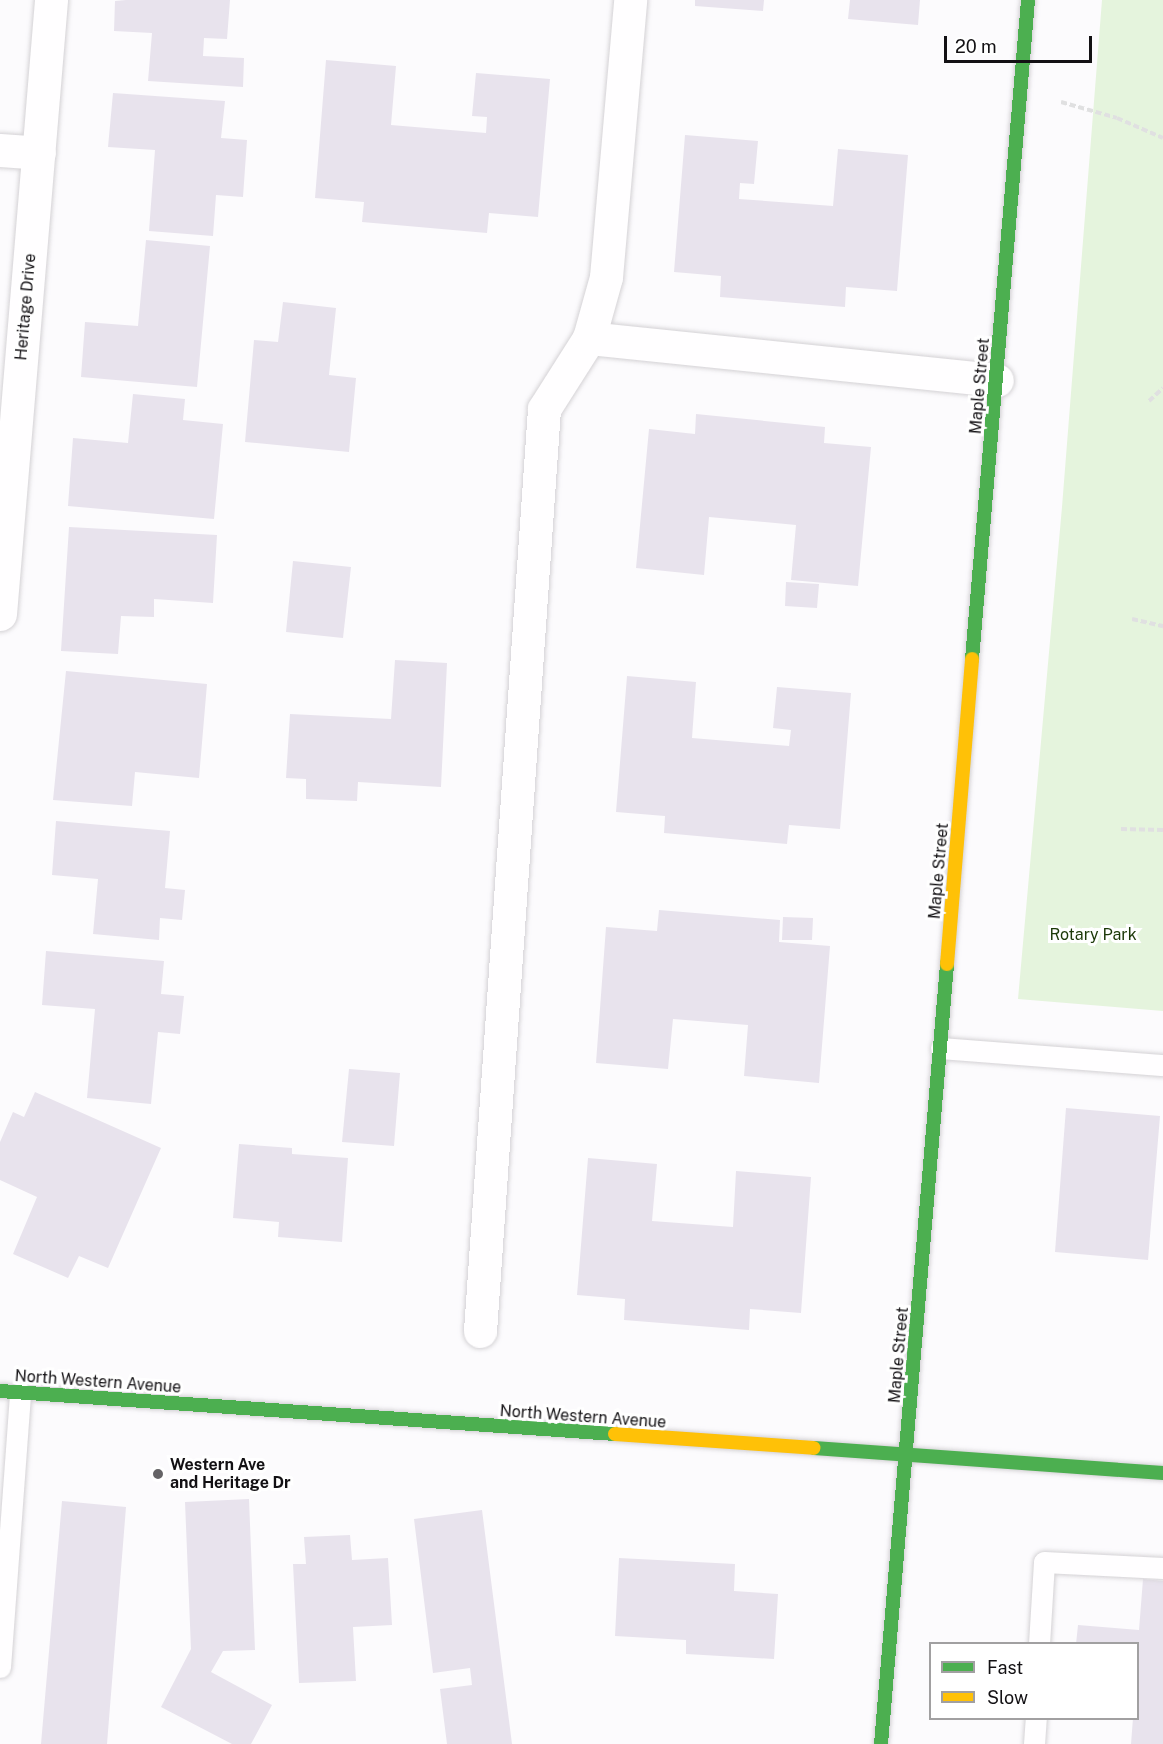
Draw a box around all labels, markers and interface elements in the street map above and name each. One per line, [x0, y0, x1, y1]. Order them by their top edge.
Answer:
scale bar [947, 24, 1096, 62]
text: 20 m [955, 36, 997, 57]
street label: Heritage Drive [12, 253, 40, 361]
street label: Maple Street [966, 337, 994, 435]
street label: Maple Street [925, 822, 953, 920]
park label: Rotary Park [1049, 925, 1137, 945]
street label: Maple Street [885, 1306, 913, 1404]
street label: North Western Avenue [14, 1367, 182, 1397]
street label: North Western Avenue [499, 1402, 667, 1432]
place label: Western Ave and Heritage Dr [170, 1455, 291, 1493]
marker: Western Ave and Heritage Dr [151, 1467, 165, 1481]
legend [929, 1642, 1139, 1720]
text: Fast [987, 1657, 1023, 1678]
text: Slow [987, 1687, 1028, 1708]

